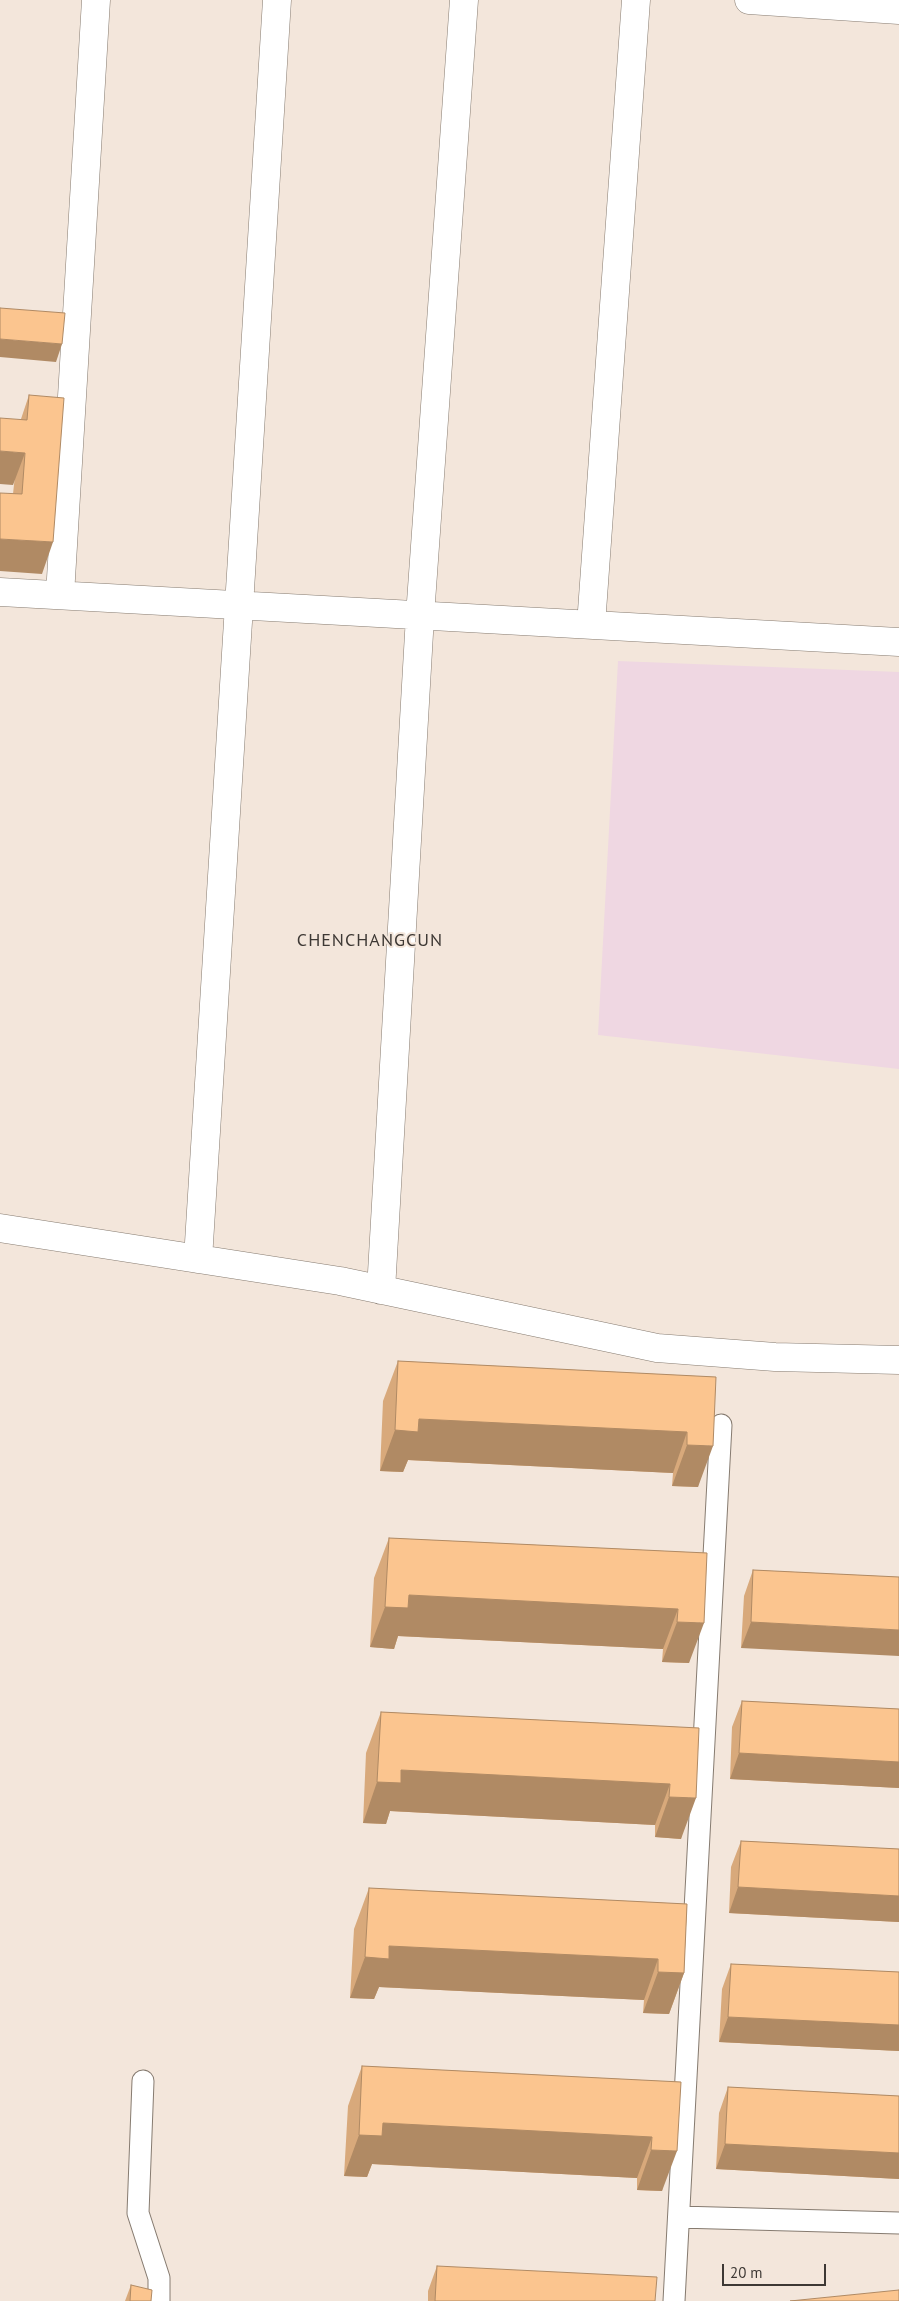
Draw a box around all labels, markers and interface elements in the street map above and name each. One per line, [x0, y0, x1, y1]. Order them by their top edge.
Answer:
district label: CHENCHANGCUN [295, 930, 445, 952]
scale bar [724, 2254, 828, 2286]
text: 20 m [730, 2263, 763, 2282]

